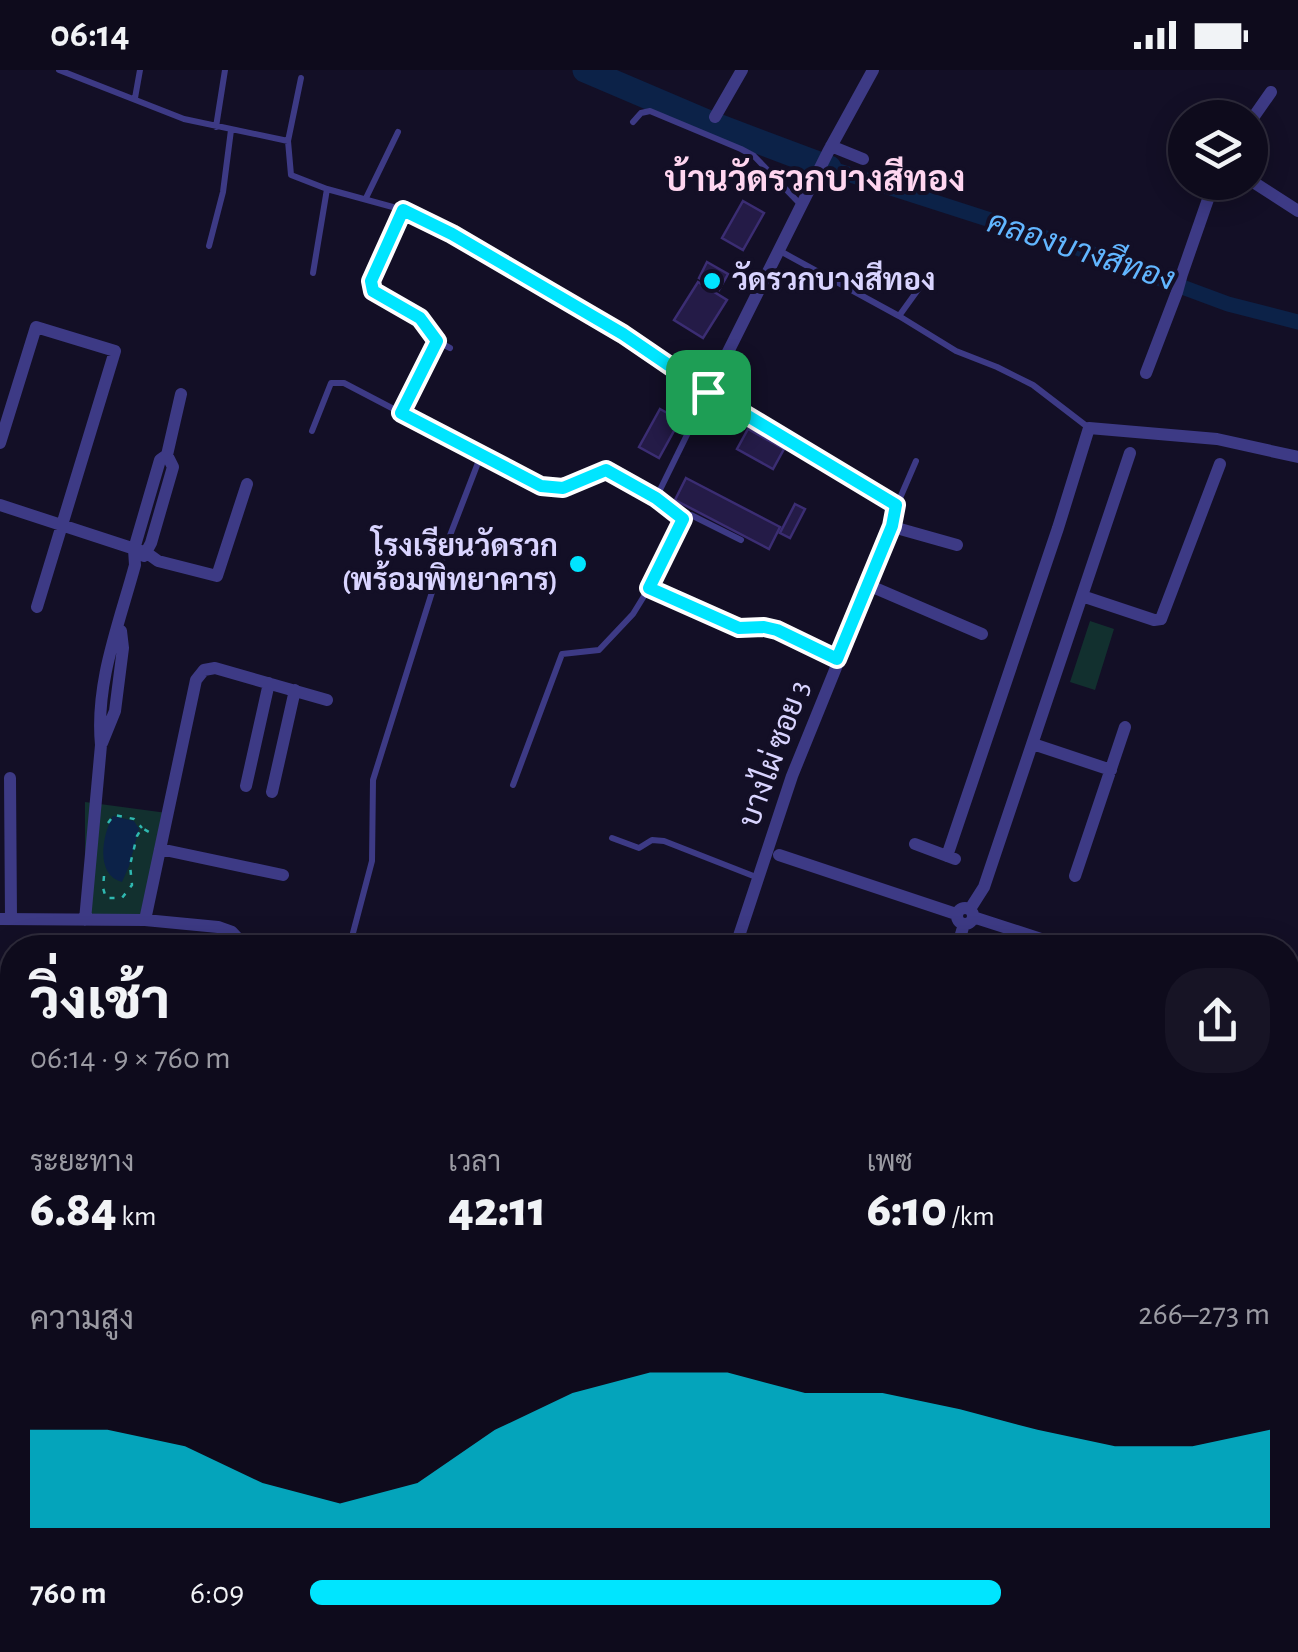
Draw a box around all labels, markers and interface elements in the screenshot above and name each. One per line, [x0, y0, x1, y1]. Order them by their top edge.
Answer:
text: 06:14 [50, 16, 130, 54]
map controls [1168, 100, 1268, 200]
button: layers [1168, 100, 1268, 200]
district label: บ้านวัดรวกบางสีทอง [665, 156, 965, 198]
water label: คลองบางสีทอง [983, 201, 1180, 296]
place label: วัดรวกบางสีทอง [732, 260, 936, 296]
marker: วัดรวกบางสีทอง [701, 270, 723, 292]
pin [666, 350, 751, 435]
icon: arrive [681, 365, 736, 420]
place label: โรงเรียนวัดรวก (พร้อมพิทยาคาร) [342, 525, 558, 596]
marker: โรงเรียนวัดรวก (พร้อมพิทยาคาร) [567, 553, 589, 575]
street label: บางไผ่ ซอย 3 [729, 675, 815, 831]
button: share [1165, 968, 1270, 1073]
text: วิ่งเช้า [30, 974, 170, 1029]
text: 06:14 · 9 × 760 m [30, 1042, 231, 1074]
text: ระยะทาง [30, 1149, 134, 1177]
text: เวลา [448, 1149, 501, 1177]
text: เพซ [867, 1149, 913, 1177]
text: 6.84 [30, 1185, 117, 1235]
text: 42:11 [448, 1185, 546, 1235]
text: 6:10 [867, 1185, 947, 1235]
text: km [117, 1203, 156, 1231]
text: /km [947, 1203, 995, 1231]
text: 266–273 m [1138, 1298, 1270, 1330]
text: ความสูง [30, 1303, 134, 1335]
text: 760 m [30, 1577, 107, 1609]
text: 6:09 [190, 1577, 244, 1609]

